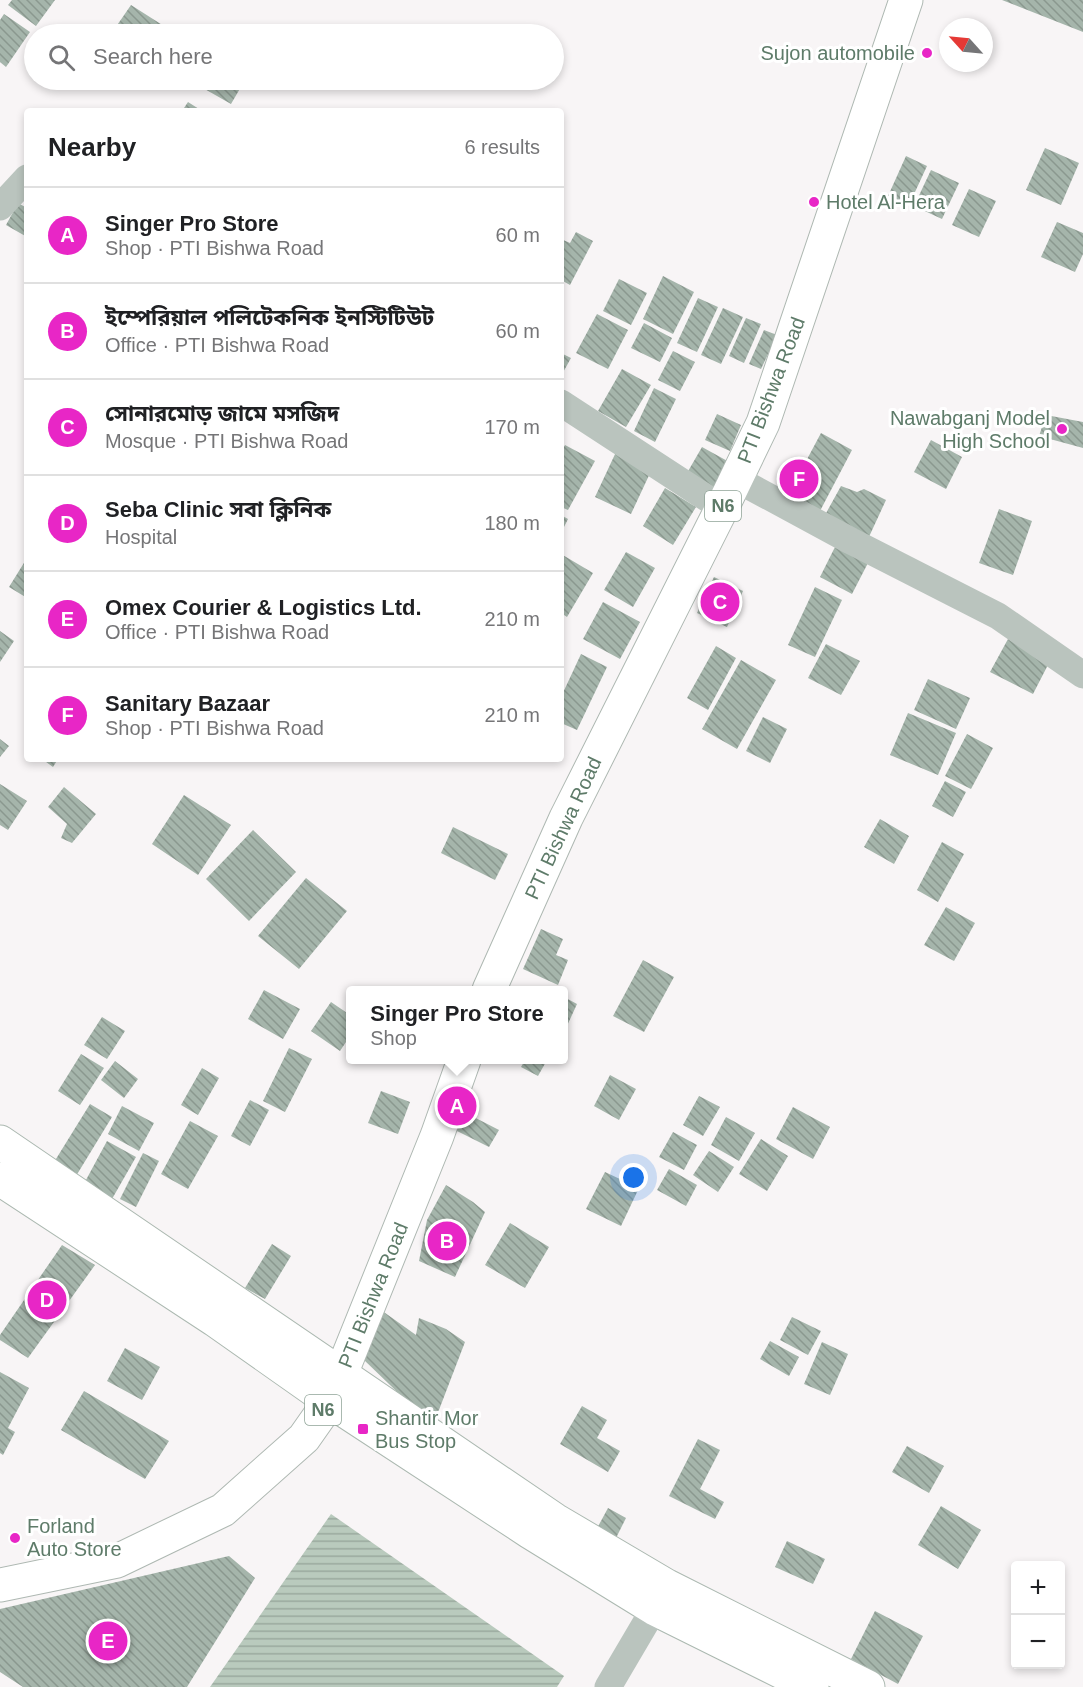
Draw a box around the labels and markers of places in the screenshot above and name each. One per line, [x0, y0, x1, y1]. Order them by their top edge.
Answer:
place label: Sujon automobile [760, 42, 915, 64]
marker: Sujon automobile [920, 46, 934, 60]
place label: Hotel Al-Hera [826, 191, 946, 213]
marker: Hotel Al-Hera [807, 195, 821, 209]
place label: Nawabganj Model High School [890, 407, 1050, 452]
marker: Nawabganj Model High School [1055, 422, 1069, 436]
pin: F [780, 456, 818, 502]
pin: C [700, 580, 740, 624]
pin: A [438, 1084, 476, 1128]
pin: B [428, 1218, 466, 1264]
pin: D [28, 1278, 66, 1322]
place label: Shantir Mor Bus Stop [375, 1407, 479, 1452]
marker: Shantir Mor Bus Stop [356, 1422, 370, 1436]
place label: Forland Auto Store [27, 1515, 122, 1560]
marker: Forland Auto Store [8, 1531, 22, 1545]
pin: E [88, 1618, 128, 1664]

